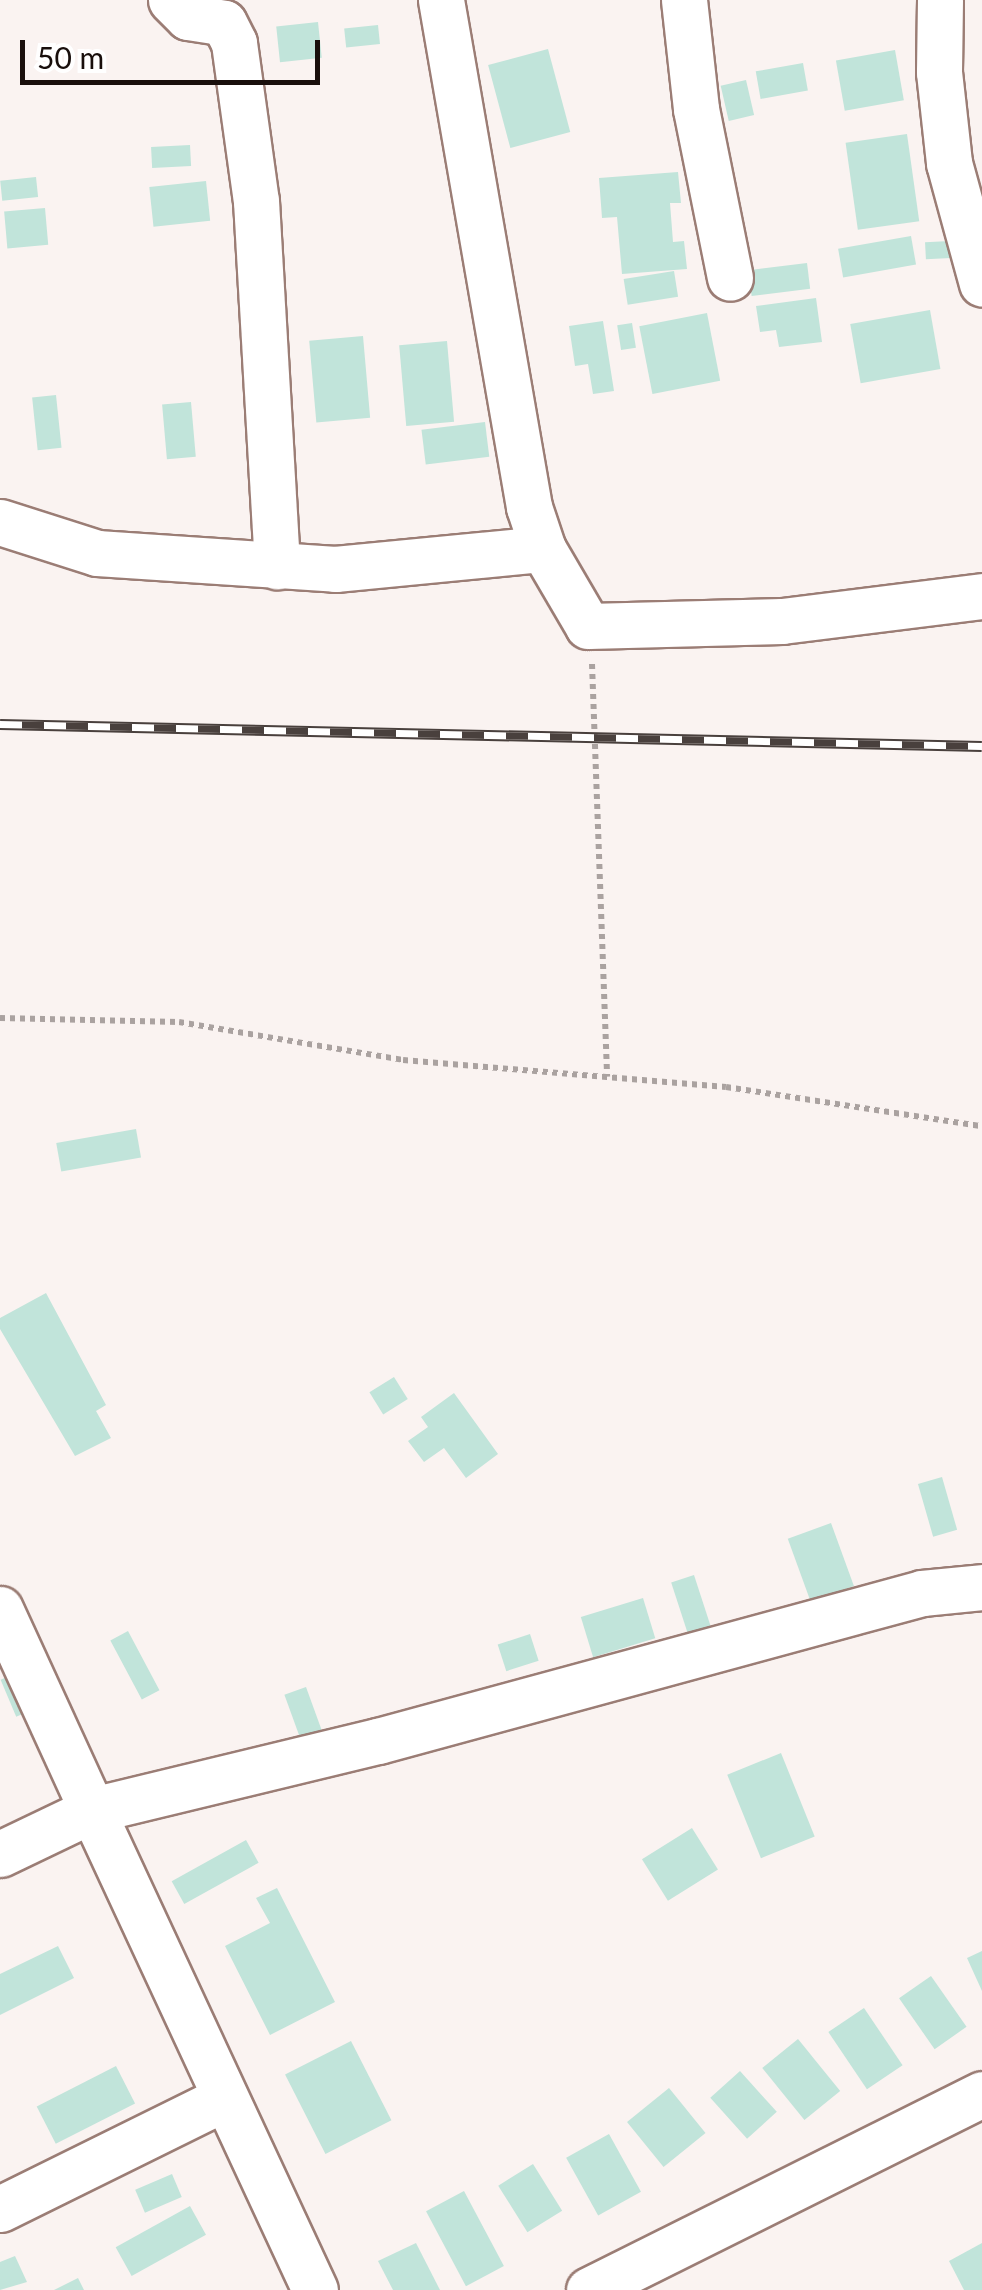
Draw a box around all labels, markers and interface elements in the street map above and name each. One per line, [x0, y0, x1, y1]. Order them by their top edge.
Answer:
scale bar [25, 20, 325, 82]
text: 50 m [37, 39, 104, 75]

